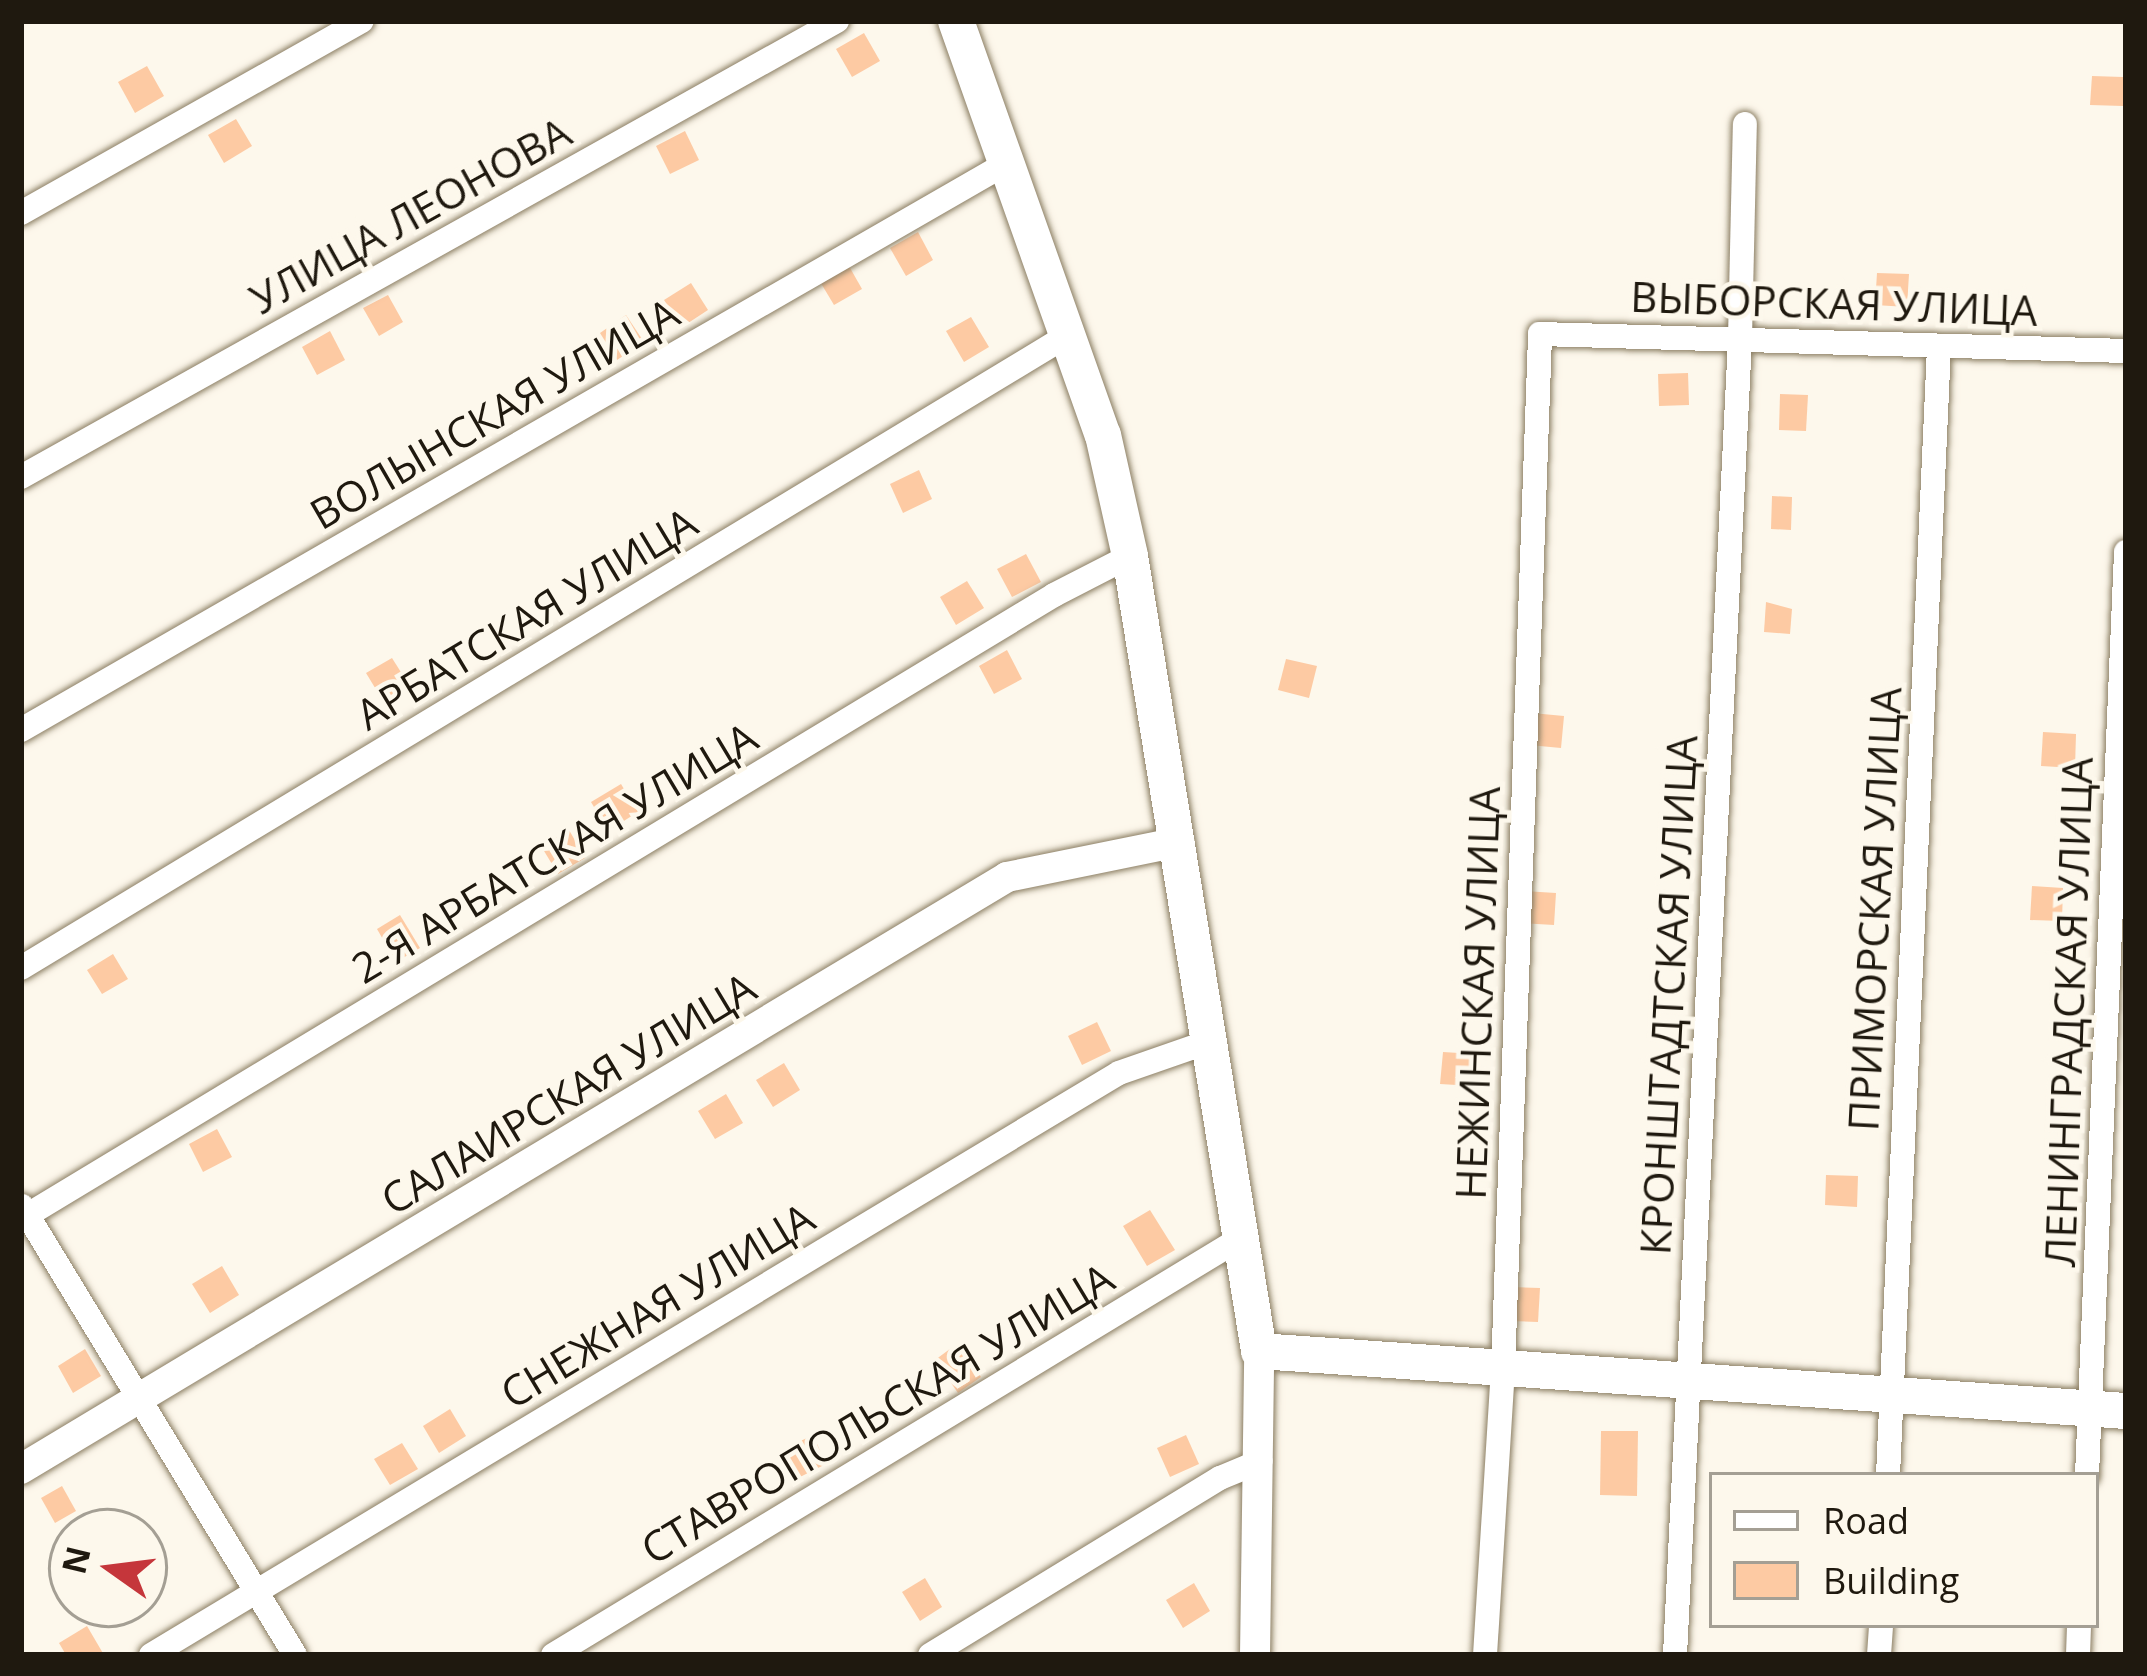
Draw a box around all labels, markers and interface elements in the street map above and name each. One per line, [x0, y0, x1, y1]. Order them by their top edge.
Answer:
street label: УЛИЦА ЛЕОНОВА [241, 106, 579, 324]
street label: ВЫБОРСКАЯ УЛИЦА [1630, 271, 2038, 335]
street label: ВОЛЫНСКАЯ УЛИЦА [301, 287, 687, 539]
street label: АРБАТСКАЯ УЛИЦА [347, 496, 705, 740]
street label: ПРИМОРСКАЯ УЛИЦА [1837, 686, 1911, 1132]
street label: 2-Я АРБАТСКАЯ УЛИЦА [342, 711, 766, 993]
street label: КРОНШТАДТСКАЯ УЛИЦА [1629, 734, 1707, 1256]
street label: ЛЕНИНГРАДСКАЯ УЛИЦА [2034, 756, 2102, 1268]
street label: НЕЖИНСКАЯ УЛИЦА [1445, 785, 1509, 1201]
street label: САЛАИРСКАЯ УЛИЦА [372, 961, 764, 1225]
street label: СНЕЖНАЯ УЛИЦА [491, 1192, 823, 1418]
street label: СТАВРОПОЛЬСКАЯ УЛИЦА [632, 1252, 1122, 1574]
legend [1709, 1472, 2099, 1628]
text: Road [1823, 1496, 1909, 1545]
north arrow [48, 1508, 168, 1628]
text: N [50, 1541, 101, 1578]
text: Building [1823, 1556, 1959, 1605]

